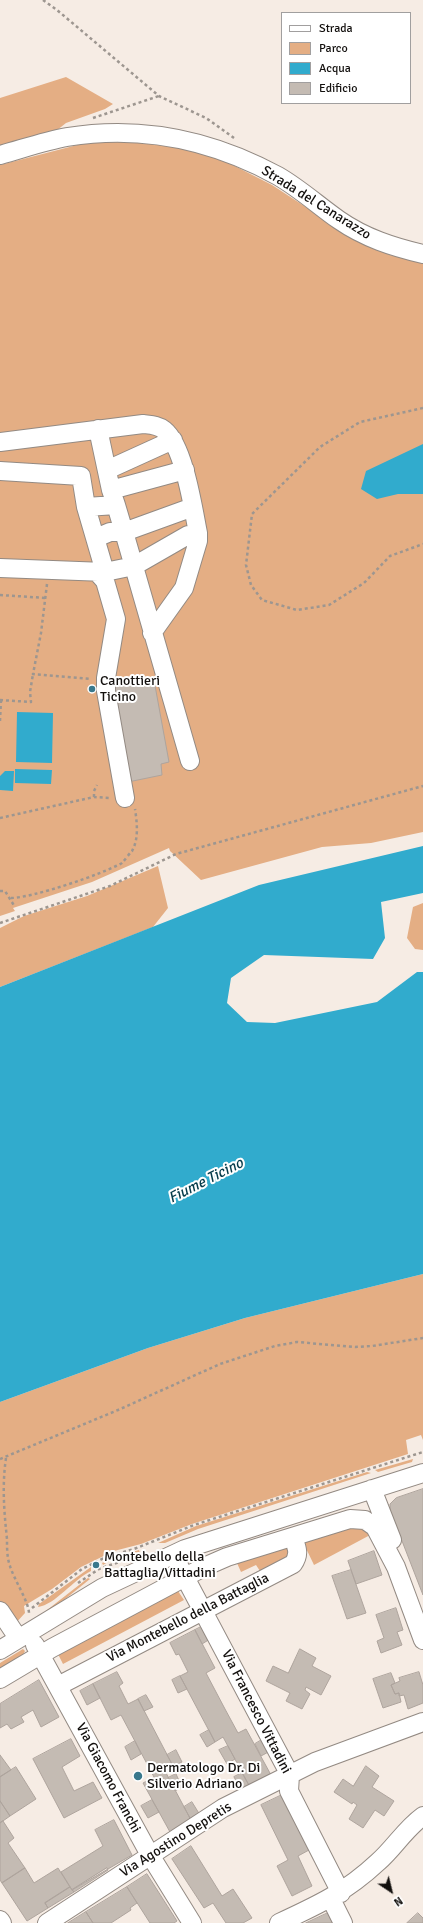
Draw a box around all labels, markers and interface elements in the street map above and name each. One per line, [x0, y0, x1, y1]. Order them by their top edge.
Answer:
legend [281, 12, 411, 104]
text: Strada [319, 21, 353, 36]
text: Parco [319, 41, 348, 56]
text: Acqua [319, 61, 351, 76]
text: Edificio [319, 81, 357, 96]
street label: Strada del Canarazzo [258, 163, 374, 243]
place label: Canottieri Ticino [100, 673, 160, 706]
marker: Canottieri Ticino [87, 684, 97, 694]
water label: Fiume Ticino [166, 1154, 246, 1208]
place label: Montebello della Battaglia/Vittadini [104, 1549, 216, 1582]
marker: Montebello della Battaglia/Vittadini [91, 1560, 101, 1570]
street label: Via Montebello della Battaglia [104, 1570, 272, 1666]
street label: Via Francesco Vittadini [218, 1647, 294, 1777]
street label: Via Giacomo Franchi [72, 1720, 144, 1836]
place label: Dermatologo Dr. Di Silverio Adriano [147, 1760, 260, 1792]
marker: Dermatologo Dr. Di Silverio Adriano [132, 1770, 144, 1782]
street label: Via Agostino Depretis [117, 1799, 235, 1881]
north arrow [371, 1871, 411, 1911]
text: N [391, 1894, 405, 1909]

